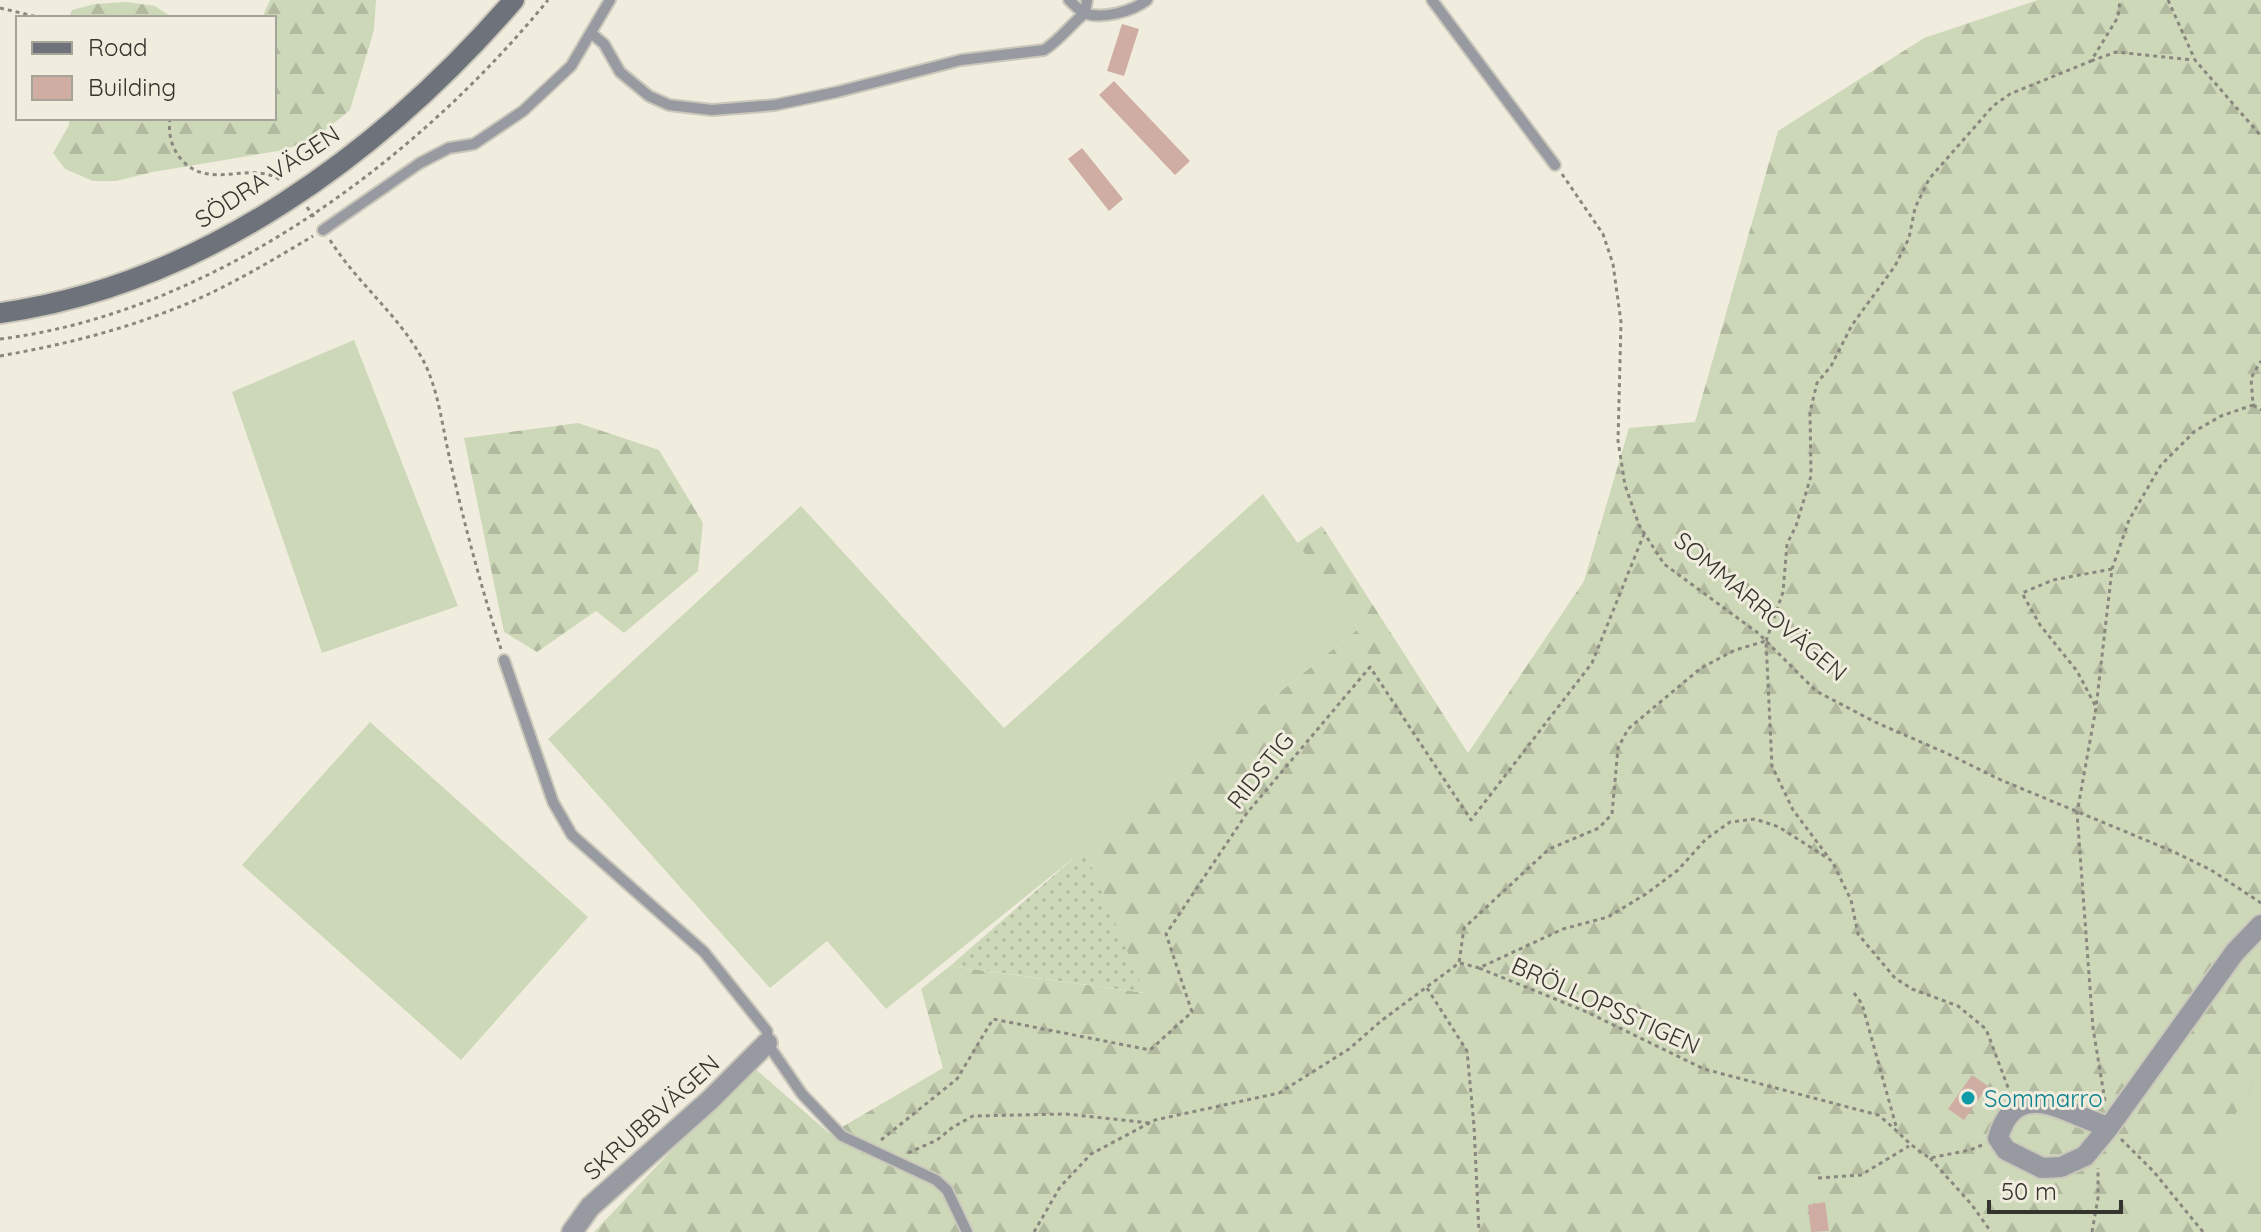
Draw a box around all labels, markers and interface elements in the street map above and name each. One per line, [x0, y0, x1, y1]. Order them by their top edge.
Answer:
legend [16, 16, 276, 120]
text: Road [88, 32, 148, 62]
text: Building [88, 72, 176, 102]
street label: SÖDRA VÄGEN [189, 118, 345, 234]
street label: SOMMARROVÄGEN [1668, 525, 1854, 687]
street label: RIDSTIG [1220, 726, 1300, 814]
street label: BRÖLLOPSSTIGEN [1507, 950, 1705, 1060]
street label: SKRUBBVÄGEN [577, 1048, 725, 1186]
place label: Sommarro [1984, 1083, 2103, 1113]
marker: Sommarro [1959, 1089, 1977, 1107]
scale bar [1989, 1164, 2121, 1214]
text: 50 m [2001, 1176, 2057, 1206]

